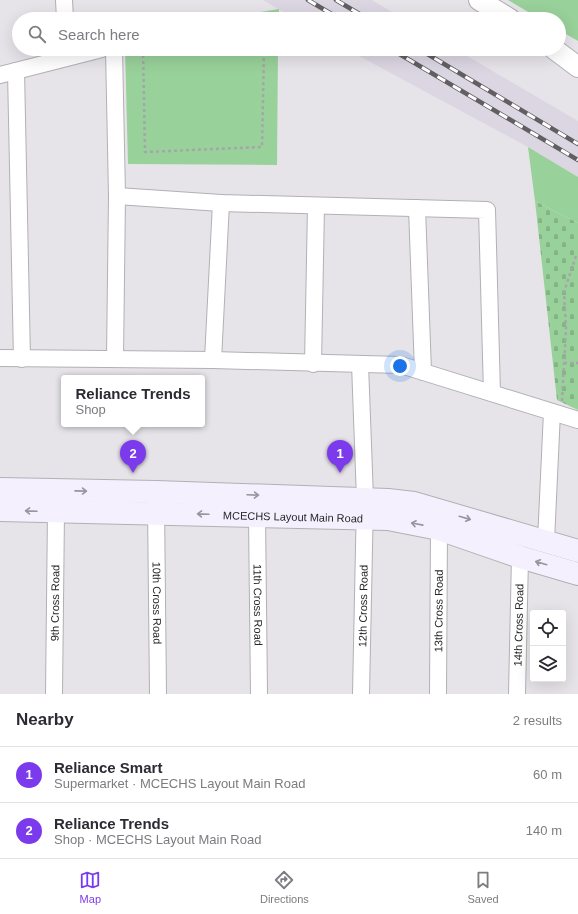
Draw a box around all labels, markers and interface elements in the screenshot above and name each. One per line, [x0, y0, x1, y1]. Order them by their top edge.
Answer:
search box [12, 12, 566, 56]
icon: search [26, 23, 48, 45]
text: Search here [58, 26, 140, 43]
your location [390, 356, 410, 376]
popup [61, 375, 205, 427]
text: Reliance Trends [75, 385, 191, 402]
text: Shop [75, 402, 106, 417]
pin: 2 [120, 440, 146, 473]
pin: 1 [327, 440, 353, 473]
one-way arrow [74, 487, 87, 495]
one-way arrow [246, 492, 259, 499]
one-way arrow [25, 507, 38, 515]
street label: MCECHS Layout Main Road [223, 509, 363, 524]
one-way arrow [197, 510, 210, 518]
one-way arrow [458, 514, 471, 522]
one-way arrow [411, 520, 424, 528]
one-way arrow [534, 559, 547, 566]
street label: 10th Cross Road [151, 562, 163, 644]
street label: 11th Cross Road [252, 564, 264, 646]
street label: 9th Cross Road [49, 565, 61, 641]
street label: 12th Cross Road [356, 565, 370, 647]
street label: 13th Cross Road [432, 570, 445, 652]
street label: 14th Cross Road [512, 584, 525, 666]
map controls [530, 610, 566, 682]
button: locate [530, 610, 566, 646]
button: layers [530, 646, 566, 682]
text: Nearby [16, 710, 74, 729]
text: 2 results [513, 713, 562, 728]
text: Reliance Smart [54, 759, 162, 776]
text: 1 [25, 767, 33, 782]
text: 60 m [533, 767, 562, 782]
text: Supermarket · MCECHS Layout Main Road [54, 776, 305, 791]
text: Reliance Trends [54, 815, 169, 832]
text: 2 [25, 823, 33, 838]
text: 140 m [526, 823, 562, 838]
text: Shop · MCECHS Layout Main Road [54, 832, 261, 847]
tab: Map [79, 869, 101, 905]
tab: Directions [260, 869, 309, 905]
tab: Saved [467, 869, 499, 905]

